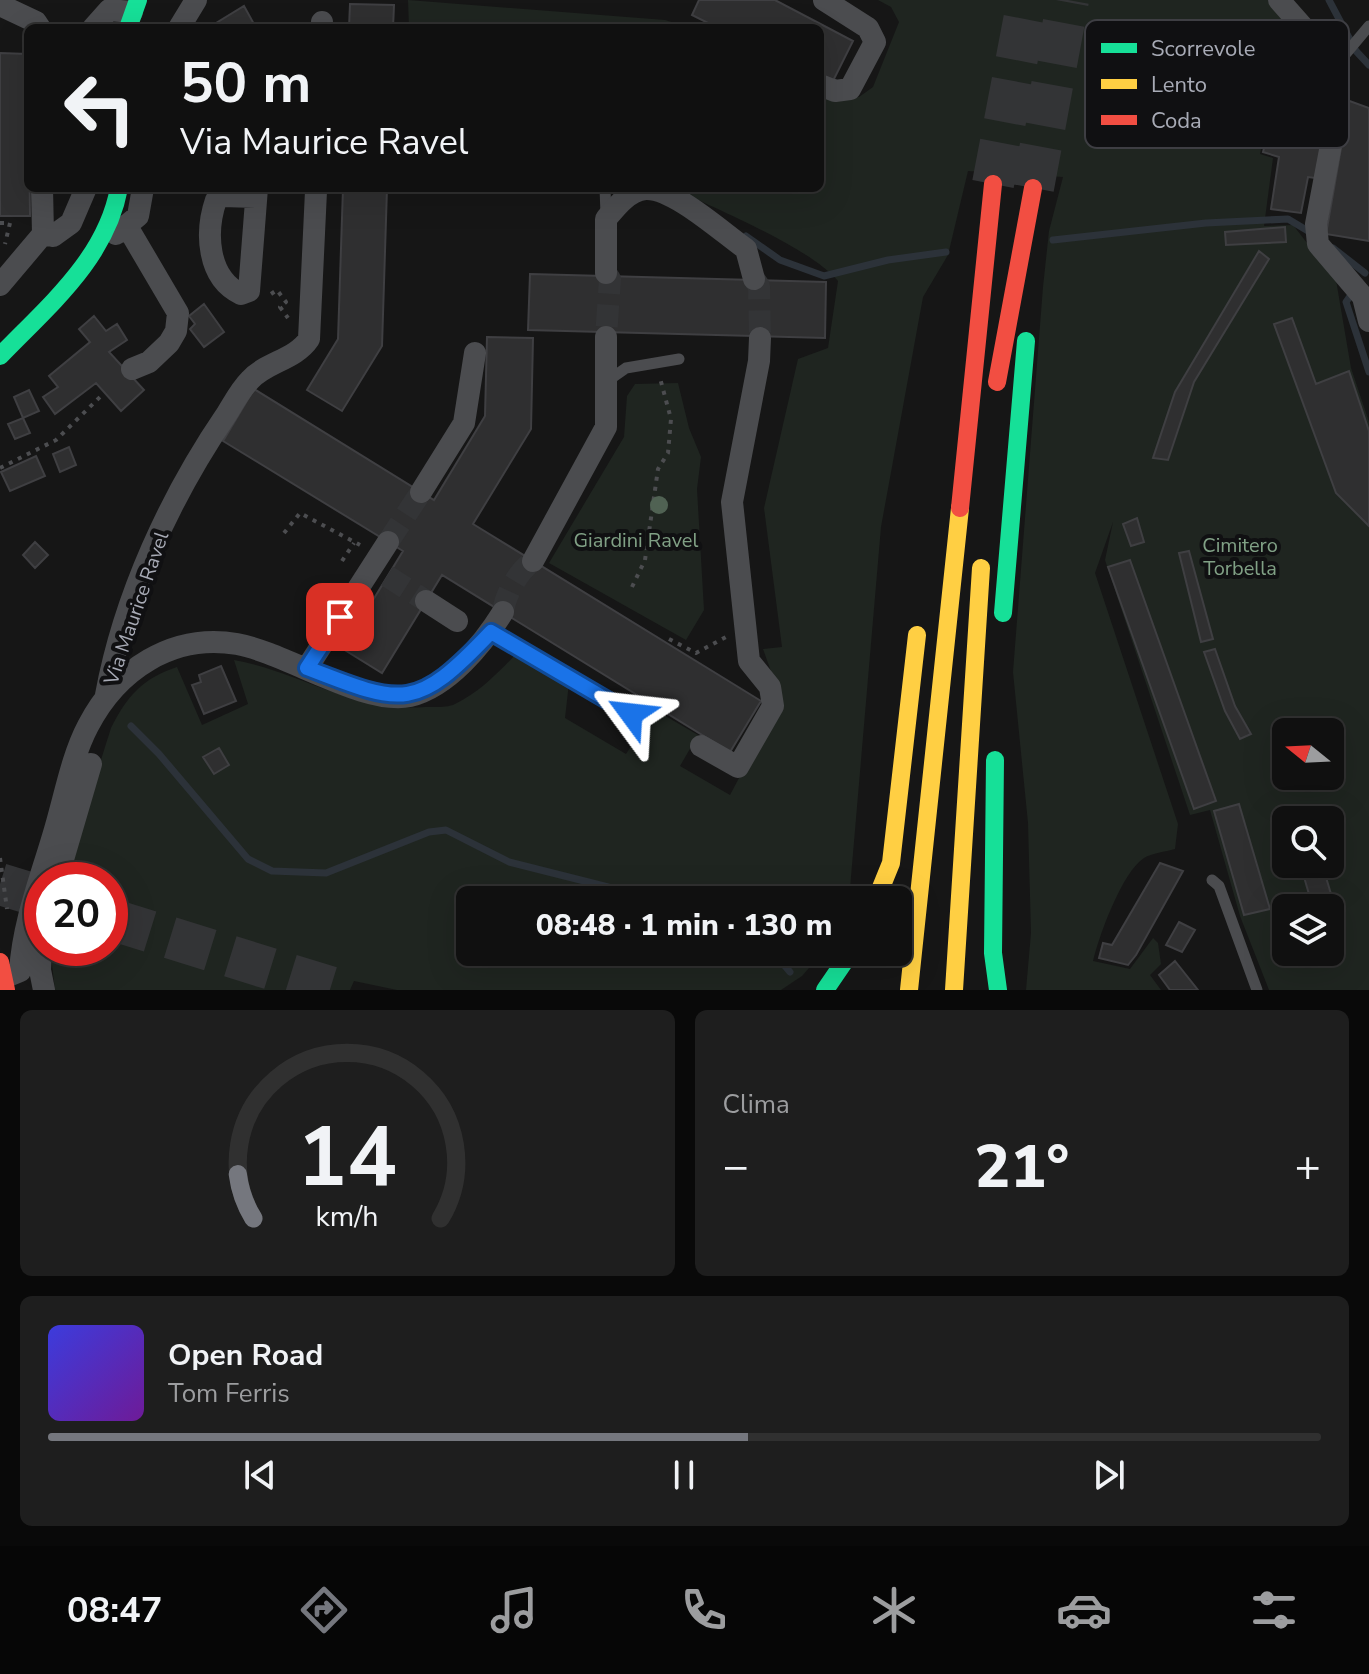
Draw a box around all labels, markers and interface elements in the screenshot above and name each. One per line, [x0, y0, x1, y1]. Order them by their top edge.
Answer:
legend [1085, 20, 1349, 148]
text: Scorrevole [1151, 34, 1255, 64]
text: 50 m [180, 45, 311, 122]
icon: left [48, 56, 152, 160]
text: Lento [1151, 70, 1207, 100]
text: Coda [1151, 106, 1202, 136]
text: Via Maurice Ravel [180, 118, 469, 167]
park label: Giardini Ravel [574, 527, 698, 554]
street label: Via Maurice Ravel [97, 528, 175, 689]
park label: Cimitero Torbella [1202, 532, 1278, 582]
pin [306, 583, 374, 651]
icon: arrive [318, 595, 362, 639]
position arrow [589, 672, 673, 756]
north arrow [1272, 718, 1344, 790]
map controls [1272, 718, 1344, 966]
button: search [1272, 806, 1344, 878]
speed limit sign: 20 [24, 862, 128, 966]
button: layers [1272, 894, 1344, 966]
text: 08:48 · 1 min · 130 m [536, 905, 832, 946]
text: Clima [723, 1087, 790, 1122]
text: 14 [297, 1101, 397, 1214]
text: 21° [974, 1126, 1069, 1208]
text: − [723, 1137, 749, 1197]
text: + [1295, 1137, 1321, 1197]
text: km/h [316, 1197, 379, 1236]
text: Open Road [168, 1335, 323, 1376]
text: Tom Ferris [168, 1376, 290, 1411]
icon: previous [238, 1453, 282, 1497]
icon: pause [662, 1453, 706, 1497]
icon: next [1087, 1453, 1131, 1497]
icon: directions [296, 1582, 352, 1638]
icon: music [486, 1582, 542, 1638]
icon: phone [676, 1582, 732, 1638]
icon: climate [866, 1582, 922, 1638]
icon: car [1056, 1582, 1112, 1638]
icon: filters [1246, 1582, 1302, 1638]
text: 08:47 [67, 1586, 162, 1635]

